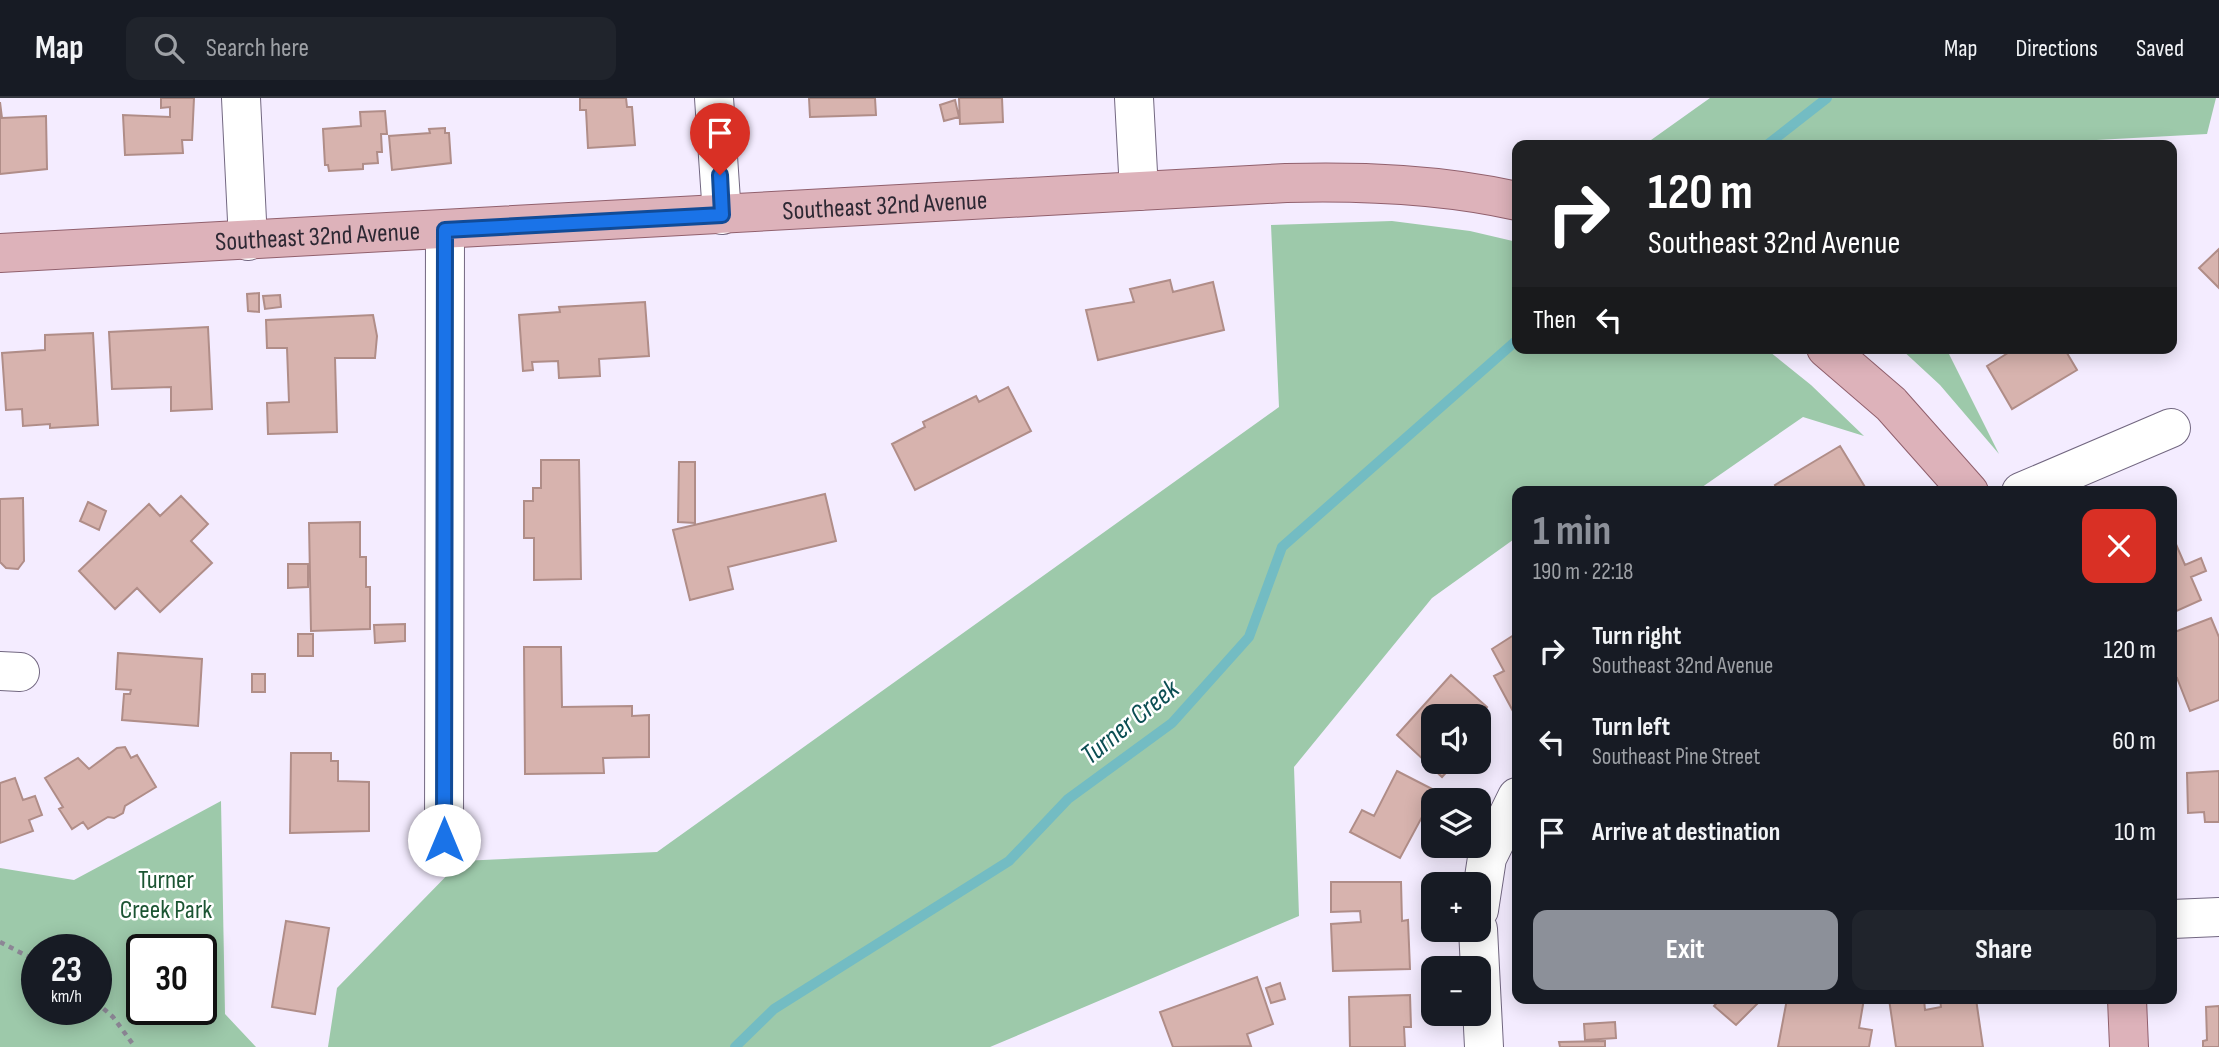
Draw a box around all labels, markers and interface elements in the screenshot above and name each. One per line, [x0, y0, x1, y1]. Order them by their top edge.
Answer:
search box [126, 17, 616, 80]
text: Map [35, 28, 84, 68]
icon: search [150, 29, 188, 67]
text: Search here [206, 33, 309, 64]
text: Map [1944, 34, 1977, 63]
text: Directions [2015, 34, 2098, 63]
text: Saved [2136, 34, 2184, 63]
pin [690, 103, 750, 175]
icon: arrive [701, 114, 739, 152]
text: 120 m [1648, 164, 1753, 223]
icon: right [1533, 168, 1624, 259]
street label: Southeast 32nd Avenue [782, 185, 988, 227]
street label: Southeast 32nd Avenue [214, 216, 421, 258]
text: Southeast 32nd Avenue [1648, 224, 1900, 263]
icon: left [1590, 301, 1628, 339]
text: Then [1533, 305, 1576, 336]
text: 1 min [1533, 506, 1611, 557]
button: close [2082, 509, 2156, 583]
text: 190 m · 22:18 [1533, 558, 1633, 586]
text: Turn right [1592, 621, 1681, 652]
icon: right [1533, 632, 1571, 670]
text: 120 m [2103, 635, 2156, 666]
text: Southeast 32nd Avenue [1592, 652, 1773, 680]
water label: Turner Creek [1074, 672, 1187, 772]
map controls [1421, 704, 1491, 1026]
button: sound [1421, 704, 1491, 774]
text: Turn left [1592, 712, 1670, 743]
icon: left [1533, 723, 1571, 761]
text: 60 m [2112, 726, 2156, 757]
text: Southeast Pine Street [1592, 743, 1760, 771]
button: layers [1421, 788, 1491, 858]
position arrow [407, 803, 481, 877]
icon: arrive [1533, 814, 1571, 852]
text: Arrive at destination [1592, 817, 1780, 848]
text: 10 m [2114, 817, 2156, 848]
park label: Turner Creek Park [120, 865, 212, 926]
button: + [1421, 872, 1491, 942]
button: Exit [1533, 910, 1838, 990]
button: Share [1852, 910, 2156, 990]
speed limit sign: 30 [126, 934, 217, 1025]
text: 23 [51, 949, 82, 992]
button: − [1421, 956, 1491, 1026]
text: km/h [51, 986, 82, 1007]

